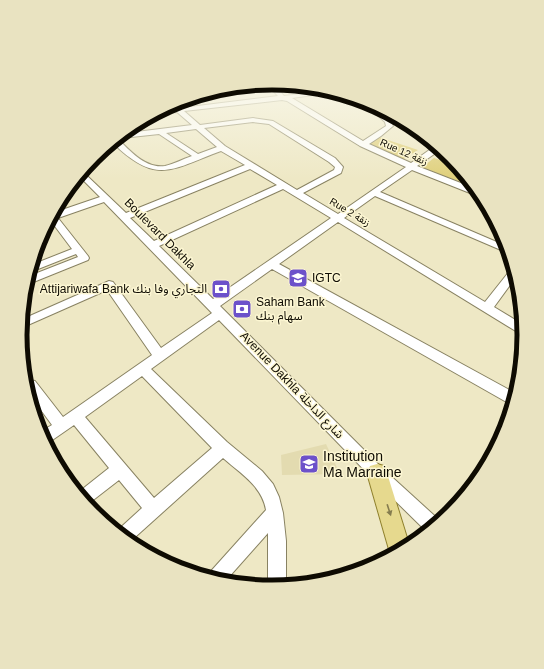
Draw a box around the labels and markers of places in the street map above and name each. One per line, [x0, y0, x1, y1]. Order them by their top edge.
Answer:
school or university icon: IGTC [287, 267, 309, 289]
place label: IGTC [312, 271, 341, 285]
bank icon: Attijariwafa Bank التجاري وفا بنك [210, 278, 232, 300]
place label: Attijariwafa Bank التجاري وفا بنك [40, 282, 207, 299]
place label: Saham Bank سهام بنك [256, 295, 326, 325]
bank icon: Saham Bank سهام بنك [231, 298, 253, 320]
place label: Institution Ma Marraine [323, 448, 402, 480]
school or university icon: Institution Ma Marraine [298, 453, 320, 475]

